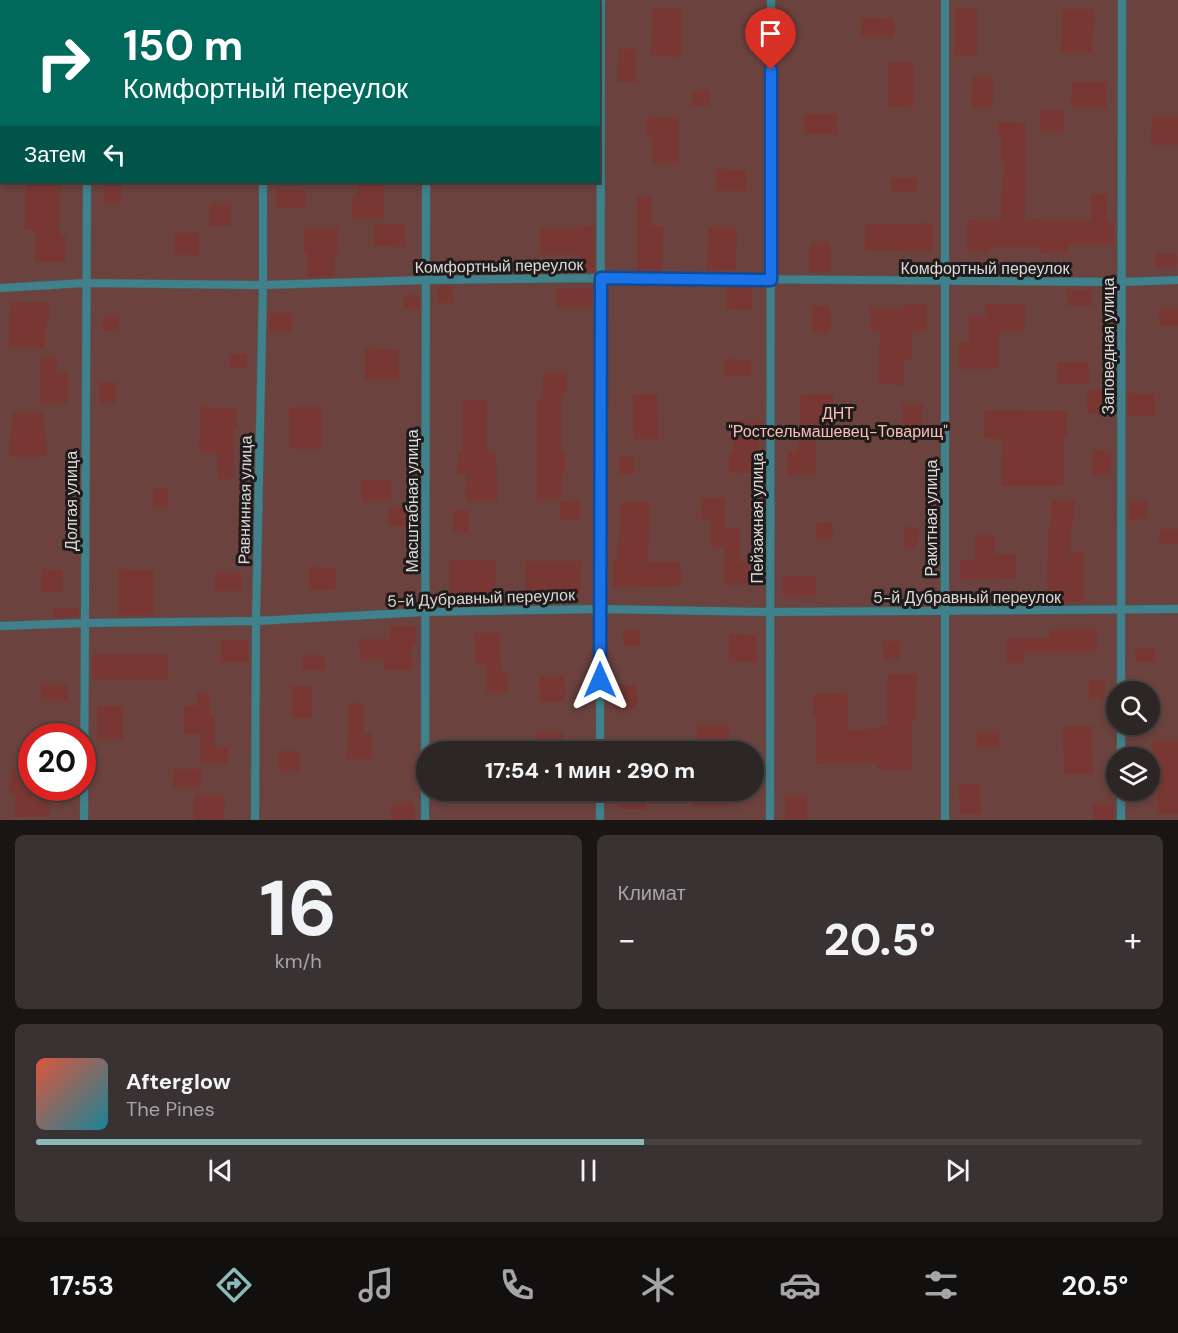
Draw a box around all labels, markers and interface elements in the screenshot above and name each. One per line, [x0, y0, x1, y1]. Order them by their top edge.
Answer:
pin [745, 8, 796, 70]
icon: arrive [754, 17, 787, 50]
text: 150 m [123, 18, 243, 73]
icon: right [24, 24, 102, 102]
text: Комфортный переулок [123, 71, 408, 106]
icon: left [98, 138, 131, 171]
text: Затем [24, 140, 86, 169]
street label: Комфортный переулок [414, 254, 585, 278]
street label: Комфортный переулок [901, 258, 1070, 279]
street label: Заповедная улица [1098, 277, 1119, 414]
park label: ДНТ "Ростсельмашевец-Товарищ" [728, 403, 948, 442]
street label: Масштабная улица [402, 429, 423, 573]
street label: Равнинная улица [233, 435, 257, 565]
street label: Долгая улица [61, 451, 82, 551]
street label: Пейзажная улица [747, 452, 768, 583]
street label: Ракитная улица [921, 459, 942, 576]
street label: 5-й Дубравный переулок [387, 584, 576, 612]
street label: 5-й Дубравный переулок [873, 587, 1062, 608]
position arrow [568, 648, 632, 712]
map controls [1106, 681, 1160, 801]
button: search [1106, 681, 1160, 735]
speed limit sign: 20 [18, 723, 96, 801]
button: layers [1106, 747, 1160, 801]
text: 17:54 · 1 мин · 290 m [485, 756, 695, 785]
text: 16 [259, 858, 337, 959]
text: Климат [618, 880, 686, 906]
text: 20.5° [824, 910, 936, 969]
text: − [618, 918, 636, 961]
text: + [1124, 918, 1142, 961]
text: km/h [275, 948, 322, 974]
text: Afterglow [126, 1067, 231, 1096]
text: The Pines [126, 1096, 215, 1122]
icon: previous [204, 1154, 237, 1187]
icon: pause [572, 1154, 605, 1187]
icon: next [941, 1154, 974, 1187]
icon: directions [213, 1264, 255, 1306]
icon: music [355, 1264, 397, 1306]
icon: phone [496, 1264, 538, 1306]
icon: climate [637, 1264, 679, 1306]
icon: car [779, 1264, 821, 1306]
icon: filters [920, 1264, 962, 1306]
text: 17:53 [50, 1268, 114, 1303]
text: 20.5° [1061, 1268, 1128, 1303]

